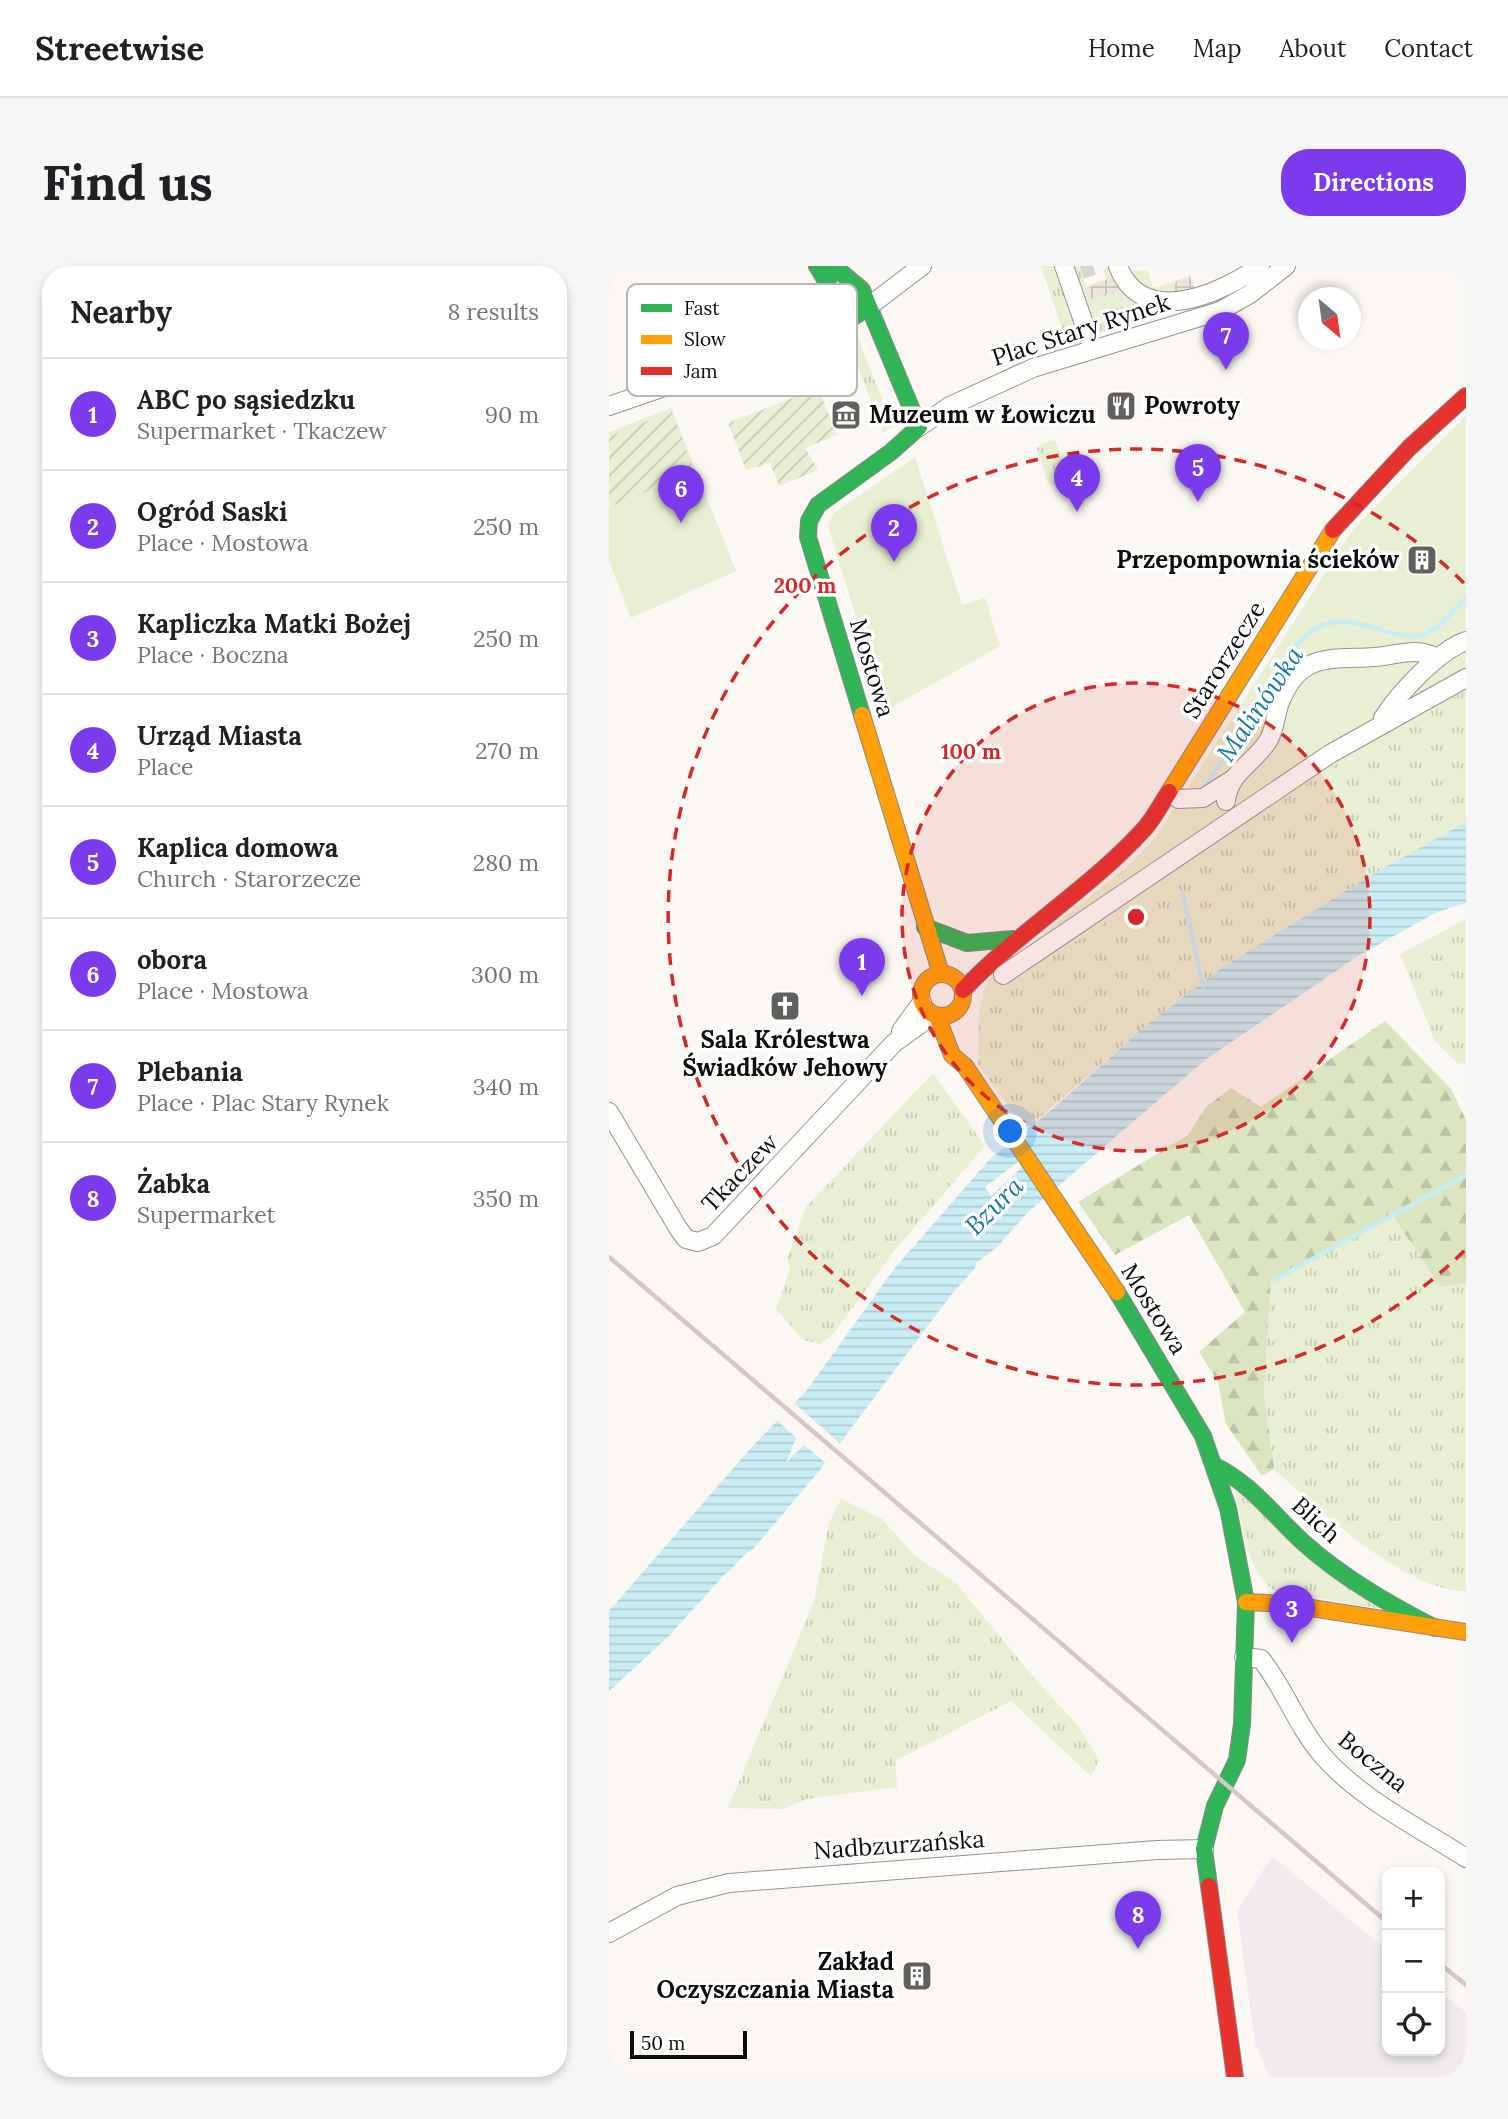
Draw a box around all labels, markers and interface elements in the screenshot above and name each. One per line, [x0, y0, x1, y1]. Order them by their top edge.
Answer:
text: Streetwise [35, 27, 204, 69]
text: Home [1088, 33, 1155, 64]
text: Map [1193, 33, 1242, 64]
text: About [1280, 33, 1346, 64]
text: Contact [1384, 33, 1473, 64]
button: Directions [1281, 149, 1466, 216]
text: Find us [42, 151, 213, 213]
legend [627, 284, 857, 396]
street label: Plac Stary Rynek [988, 286, 1174, 373]
north arrow [1298, 287, 1361, 350]
text: Nearby [70, 293, 172, 331]
text: Fast [684, 296, 720, 320]
text: 8 results [448, 297, 539, 326]
pin: 7 [1203, 312, 1249, 370]
text: Slow [684, 327, 727, 351]
text: Jam [683, 359, 718, 383]
text: ABC po sąsiedzku [137, 383, 355, 416]
restaurant icon: Powroty [1104, 389, 1138, 423]
place label: Powroty [1144, 390, 1241, 421]
museum icon: Muzeum w Łowiczu [829, 398, 863, 432]
place label: Muzeum w Łowiczu [869, 399, 1096, 430]
text: 1 [88, 400, 98, 429]
text: 90 m [485, 400, 539, 429]
text: Supermarket · Tkaczew [137, 416, 387, 445]
pin: 5 [1175, 444, 1221, 502]
pin: 4 [1054, 454, 1100, 512]
pin: 6 [658, 465, 704, 523]
text: Ogród Saski [137, 495, 288, 528]
pin: 2 [871, 504, 917, 562]
text: 2 [87, 512, 99, 541]
text: 250 m [473, 512, 539, 541]
text: Place · Mostowa [137, 528, 309, 557]
building icon: Przepompownia ścieków [1405, 543, 1439, 577]
place label: Przepompownia ścieków [1116, 544, 1400, 575]
text: 200 m [774, 572, 836, 599]
street label: Starorzecze [1175, 595, 1272, 724]
text: Kapliczka Matki Bożej [137, 607, 411, 640]
street label: Mostowa [843, 615, 902, 721]
text: 3 [87, 624, 99, 653]
text: 250 m [473, 624, 539, 653]
water label: Malinówka [1209, 639, 1311, 768]
text: Place · Boczna [137, 640, 289, 669]
text: Urząd Miasta [137, 719, 302, 752]
text: 4 [87, 736, 99, 765]
text: 270 m [475, 736, 539, 765]
text: 100 m [941, 738, 1001, 765]
text: Place [137, 752, 194, 781]
text: Kaplica domowa [137, 831, 338, 864]
text: 5 [87, 848, 99, 877]
text: 280 m [473, 848, 539, 877]
text: Church · Starorzecze [137, 864, 361, 893]
centre of rings [1124, 905, 1148, 929]
pin: 1 [839, 938, 885, 996]
text: obora [137, 943, 207, 976]
text: 6 [86, 960, 100, 989]
text: 300 m [471, 960, 539, 989]
text: Place · Mostowa [137, 976, 309, 1005]
church icon: Sala Królestwa Świadków Jehowy [768, 989, 802, 1023]
place label: Sala Królestwa Świadków Jehowy [682, 1024, 888, 1083]
text: Plebania [137, 1055, 243, 1088]
text: 7 [88, 1072, 98, 1101]
text: 340 m [473, 1072, 539, 1101]
text: Place · Plac Stary Rynek [137, 1088, 389, 1117]
your location [993, 1114, 1027, 1148]
street label: Tkaczew [695, 1126, 785, 1218]
text: Żabka [137, 1167, 210, 1200]
water label: Bzura [958, 1169, 1030, 1242]
text: 8 [86, 1184, 100, 1213]
text: 350 m [473, 1184, 539, 1213]
text: Supermarket [137, 1200, 275, 1229]
street label: Mostowa [1114, 1257, 1194, 1360]
street label: Blich [1285, 1490, 1347, 1550]
pin: 3 [1269, 1585, 1315, 1643]
street label: Boczna [1332, 1724, 1414, 1799]
street label: Nadbzurzańska [812, 1823, 986, 1866]
map controls [1382, 1867, 1445, 2056]
button: + [1382, 1867, 1445, 1930]
pin: 8 [1115, 1891, 1161, 1949]
button: − [1382, 1930, 1445, 1993]
place label: Zakład Oczyszczania Miasta [657, 1946, 894, 2005]
building icon: Zakład Oczyszczania Miasta [900, 1959, 934, 1993]
button: locate [1382, 1993, 1445, 2056]
scale bar [630, 2028, 747, 2060]
text: 50 m [641, 2031, 685, 2055]

